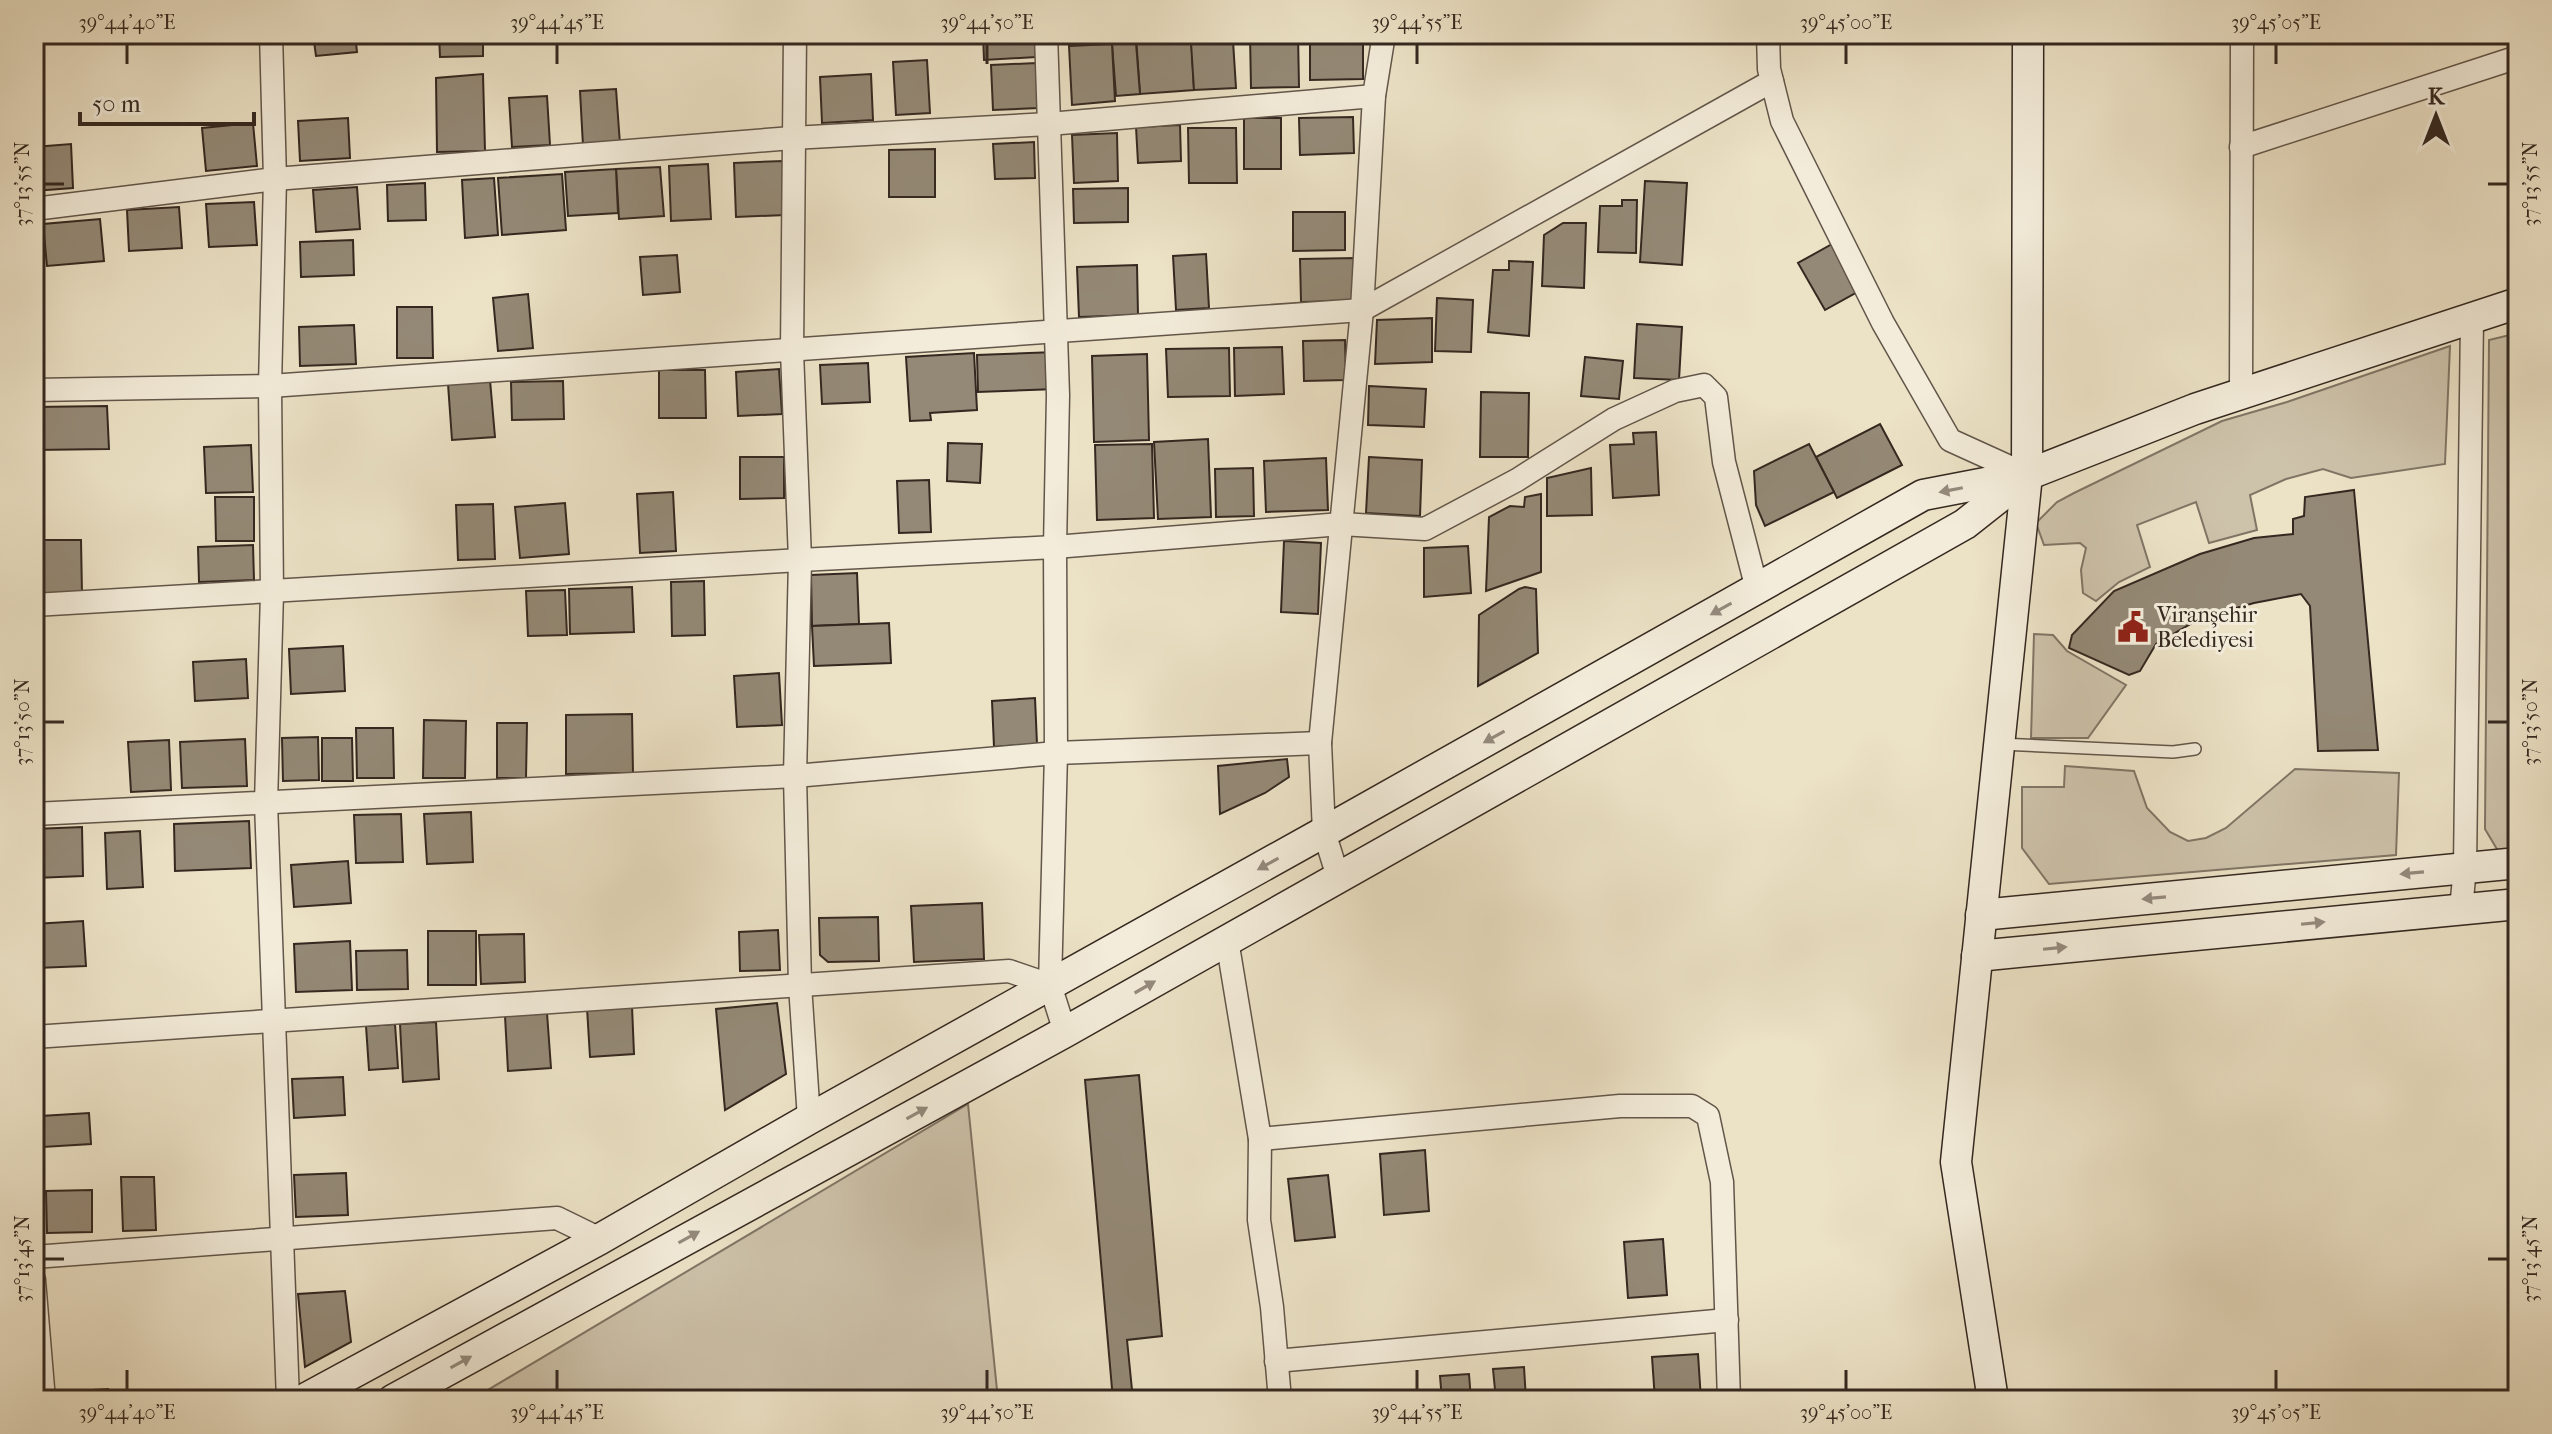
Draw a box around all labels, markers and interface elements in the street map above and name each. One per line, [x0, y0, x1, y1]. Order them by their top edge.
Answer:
text: 39°44'40"E [79, 11, 175, 34]
text: 39°44'45"E [510, 11, 604, 34]
text: 39°44'50"E [940, 11, 1034, 34]
text: 39°44'55"E [1371, 11, 1463, 34]
text: 39°45'00"E [1800, 11, 1892, 34]
text: 39°45'05"E [2231, 11, 2321, 34]
scale bar [80, 76, 254, 126]
north arrow [2396, 76, 2476, 156]
text: K [2428, 84, 2446, 110]
text: 50 m [92, 90, 141, 118]
text: 37°13'55"N [11, 142, 34, 226]
text: 37°13'55"N [2519, 142, 2542, 226]
one-way arrow [1938, 484, 1963, 497]
one-way arrow [1710, 602, 1732, 616]
place label: Viranşehir Belediyesi [2156, 602, 2258, 653]
public building icon: Viranşehir Belediyesi [2116, 610, 2150, 644]
text: 37°13'50"N [11, 678, 34, 766]
text: 37°13'50"N [2519, 678, 2542, 766]
one-way arrow [1483, 730, 1506, 744]
one-way arrow [1256, 857, 1279, 871]
one-way arrow [2400, 867, 2425, 880]
one-way arrow [2141, 892, 2166, 905]
one-way arrow [2301, 917, 2326, 930]
one-way arrow [2043, 942, 2068, 955]
one-way arrow [1133, 980, 1156, 994]
one-way arrow [906, 1106, 928, 1120]
text: 37°13'45"N [11, 1215, 34, 1303]
text: 37°13'45"N [2519, 1215, 2542, 1303]
one-way arrow [678, 1231, 700, 1245]
one-way arrow [449, 1355, 472, 1369]
text: 39°44'40"E [79, 1401, 175, 1424]
text: 39°44'45"E [510, 1401, 604, 1424]
text: 39°44'50"E [940, 1401, 1034, 1424]
text: 39°44'55"E [1371, 1401, 1463, 1424]
text: 39°45'00"E [1800, 1401, 1892, 1424]
text: 39°45'05"E [2231, 1401, 2321, 1424]

